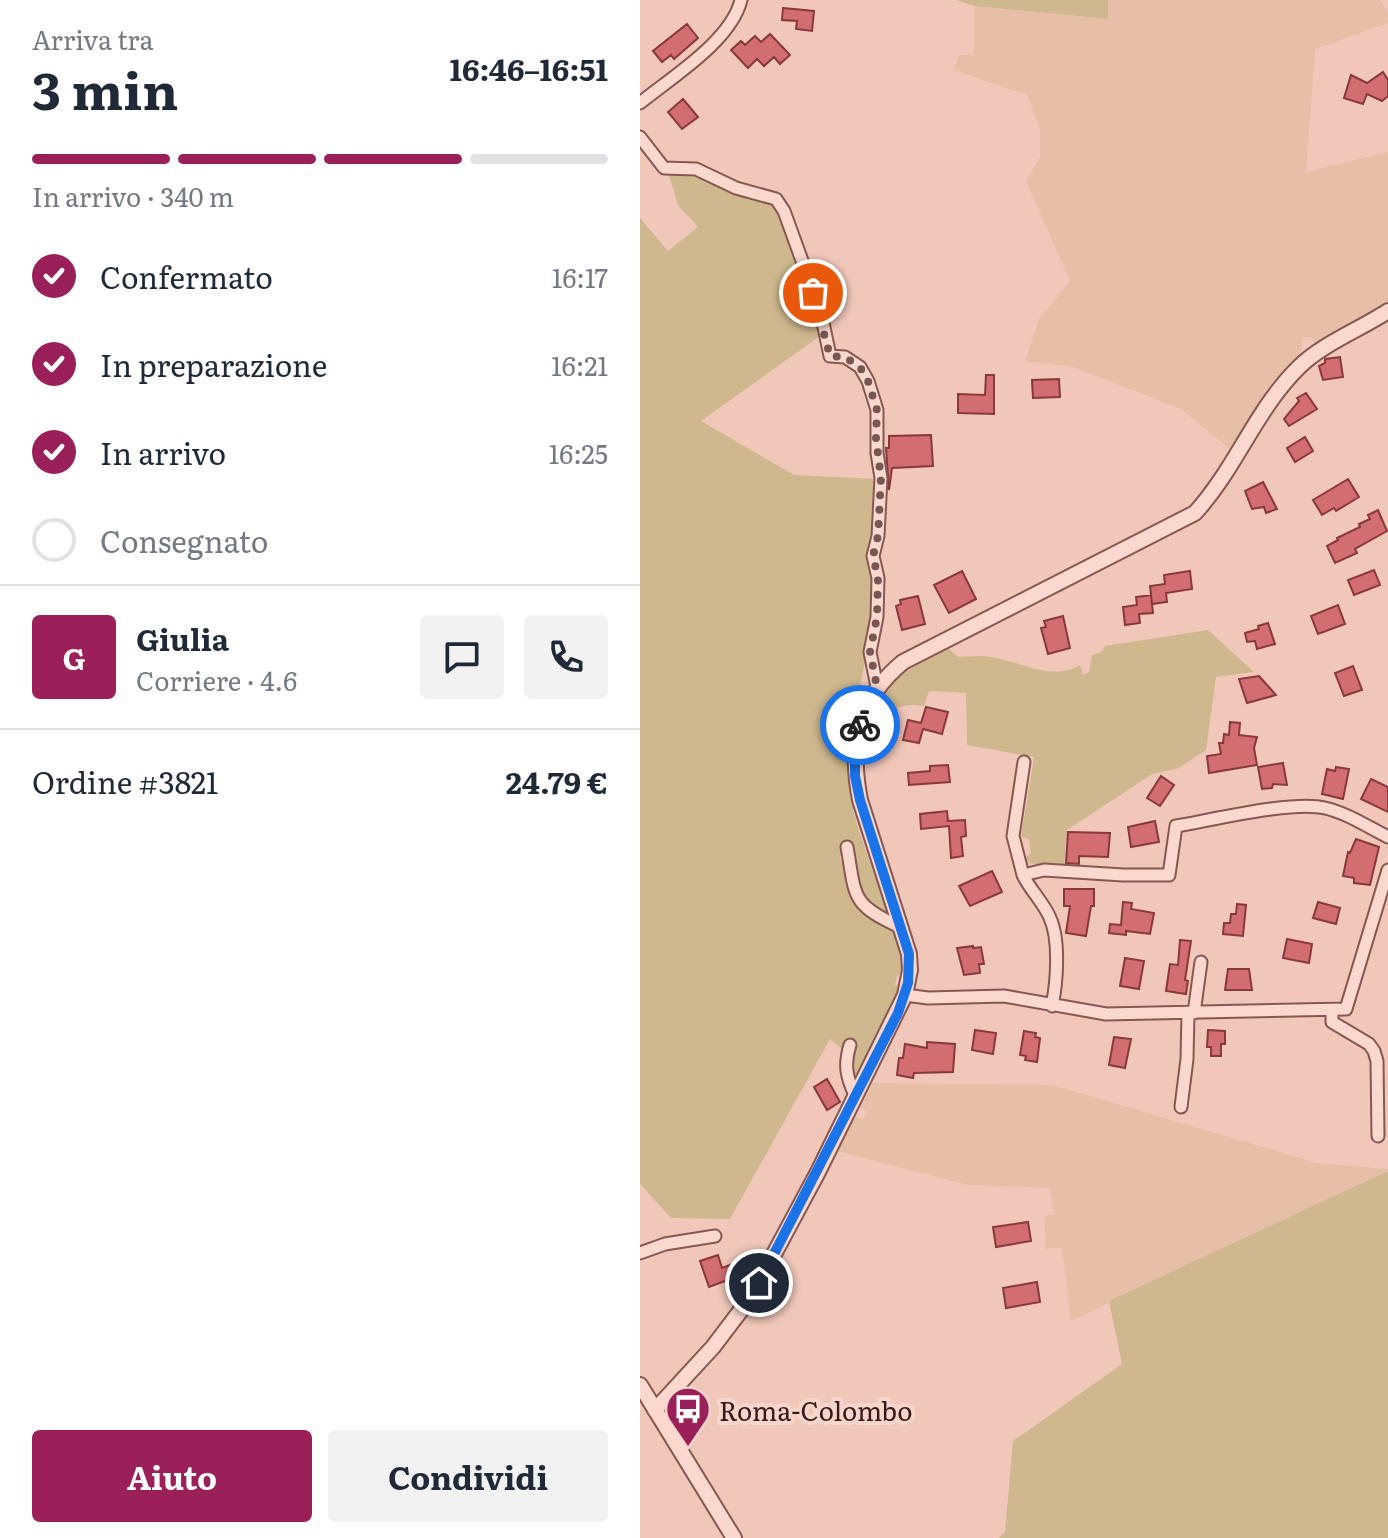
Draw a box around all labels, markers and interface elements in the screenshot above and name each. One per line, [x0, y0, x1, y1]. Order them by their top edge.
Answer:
text: Arriva tra [32, 19, 154, 58]
text: 16:46–16:51 [450, 46, 608, 90]
text: 3 min [32, 49, 178, 126]
text: In arrivo · 340 m [32, 176, 234, 215]
icon: check [32, 254, 76, 298]
text: Confermato [100, 254, 273, 298]
text: 16:17 [552, 257, 608, 296]
pin [779, 259, 847, 327]
icon: bag [791, 271, 835, 315]
icon: check [32, 342, 76, 386]
text: In preparazione [100, 342, 327, 386]
text: 16:21 [551, 345, 608, 384]
icon: check [32, 430, 76, 474]
text: In arrivo [100, 430, 226, 474]
text: 16:25 [549, 433, 608, 472]
text: Consegnato [100, 518, 268, 562]
button: chat [420, 615, 504, 699]
button: phone [524, 615, 608, 699]
text: Giulia [136, 616, 229, 660]
text: G [62, 635, 86, 679]
text: Corriere · 4.6 [136, 660, 297, 699]
courier [820, 685, 900, 765]
icon: bike [838, 703, 882, 747]
text: Ordine #3821 [32, 759, 218, 803]
text: 24.79 € [506, 759, 608, 803]
pin [725, 1249, 793, 1317]
icon: home [737, 1261, 781, 1305]
bus stop icon: Roma-Colombo [664, 1385, 712, 1448]
place label: Roma-Colombo [719, 1390, 912, 1429]
button: Aiuto [32, 1430, 312, 1522]
button: Condividi [328, 1430, 608, 1522]

